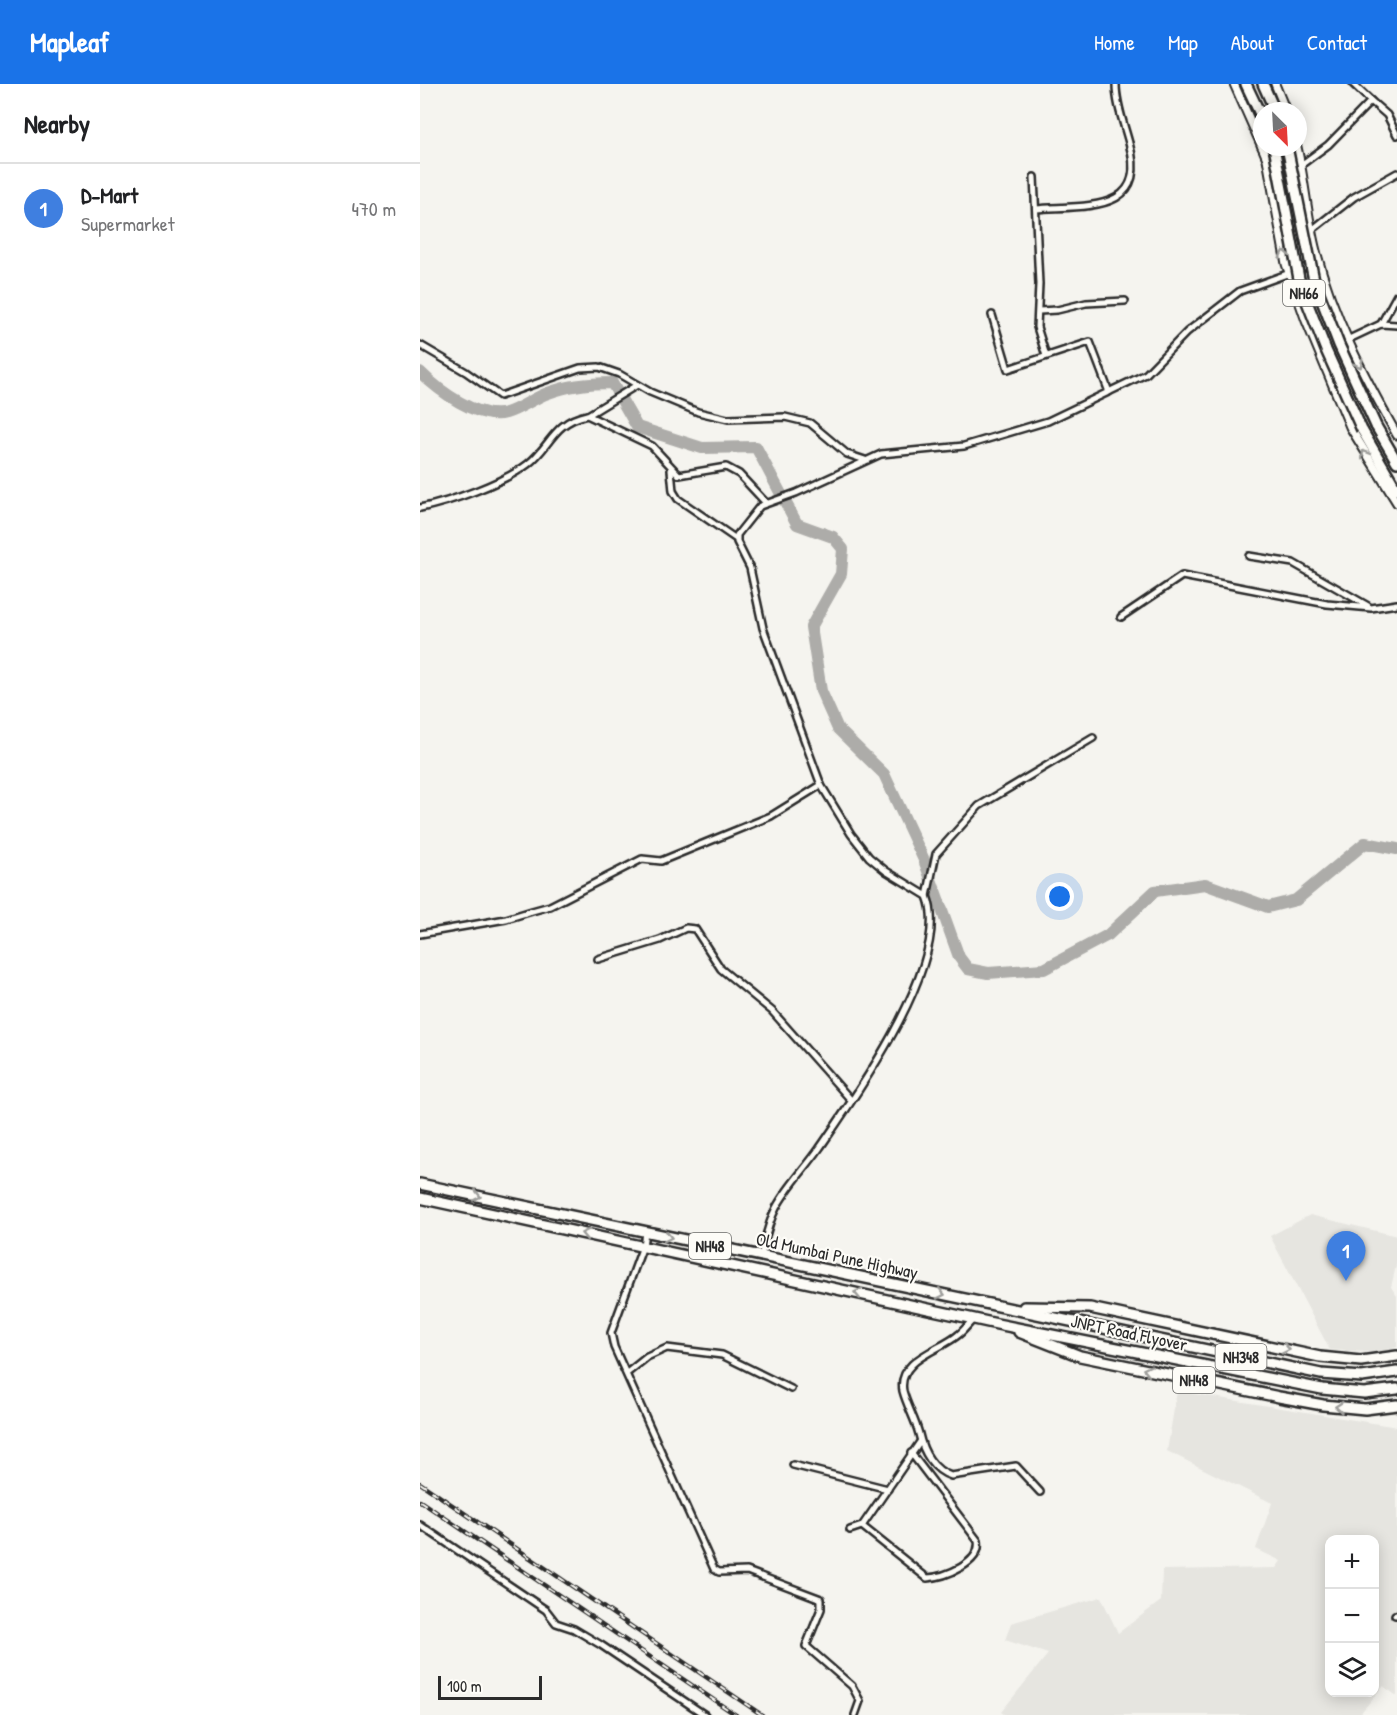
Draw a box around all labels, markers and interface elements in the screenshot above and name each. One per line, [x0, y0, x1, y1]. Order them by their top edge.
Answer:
text: Mapleaf [30, 23, 109, 61]
text: Home [1094, 28, 1135, 57]
text: Map [1168, 28, 1198, 57]
text: About [1231, 28, 1274, 57]
text: Contact [1307, 28, 1367, 57]
north arrow [1253, 102, 1307, 156]
text: Nearby [24, 106, 90, 141]
text: D-Mart [81, 180, 138, 210]
text: 1 [40, 195, 47, 222]
text: 470 m [351, 195, 396, 222]
text: Supermarket [81, 210, 175, 237]
one-way arrow [1278, 250, 1291, 260]
road number: NH66 [1283, 280, 1325, 306]
one-way arrow [1351, 357, 1363, 368]
one-way arrow [1361, 450, 1373, 460]
your location [1045, 882, 1074, 911]
one-way arrow [472, 1189, 482, 1202]
street label: Old Mumbai Pune Highway [754, 1226, 921, 1285]
one-way arrow [580, 1228, 590, 1241]
one-way arrow [663, 1229, 673, 1242]
pin: 1 [1326, 1232, 1366, 1281]
road number: NH48 [689, 1233, 731, 1259]
one-way arrow [853, 1287, 863, 1300]
one-way arrow [936, 1287, 946, 1300]
street label: JNPT Road Flyover [1068, 1308, 1190, 1357]
one-way arrow [1281, 1342, 1291, 1355]
road number: NH348 [1216, 1344, 1266, 1370]
one-way arrow [1143, 1364, 1153, 1377]
road number: NH48 [1173, 1367, 1215, 1393]
one-way arrow [1334, 1401, 1343, 1414]
map controls [1325, 1535, 1379, 1697]
button: + [1325, 1535, 1379, 1589]
button: − [1325, 1589, 1379, 1643]
button: layers [1325, 1643, 1379, 1697]
scale bar [438, 1673, 542, 1700]
text: 100 m [447, 1675, 482, 1697]

